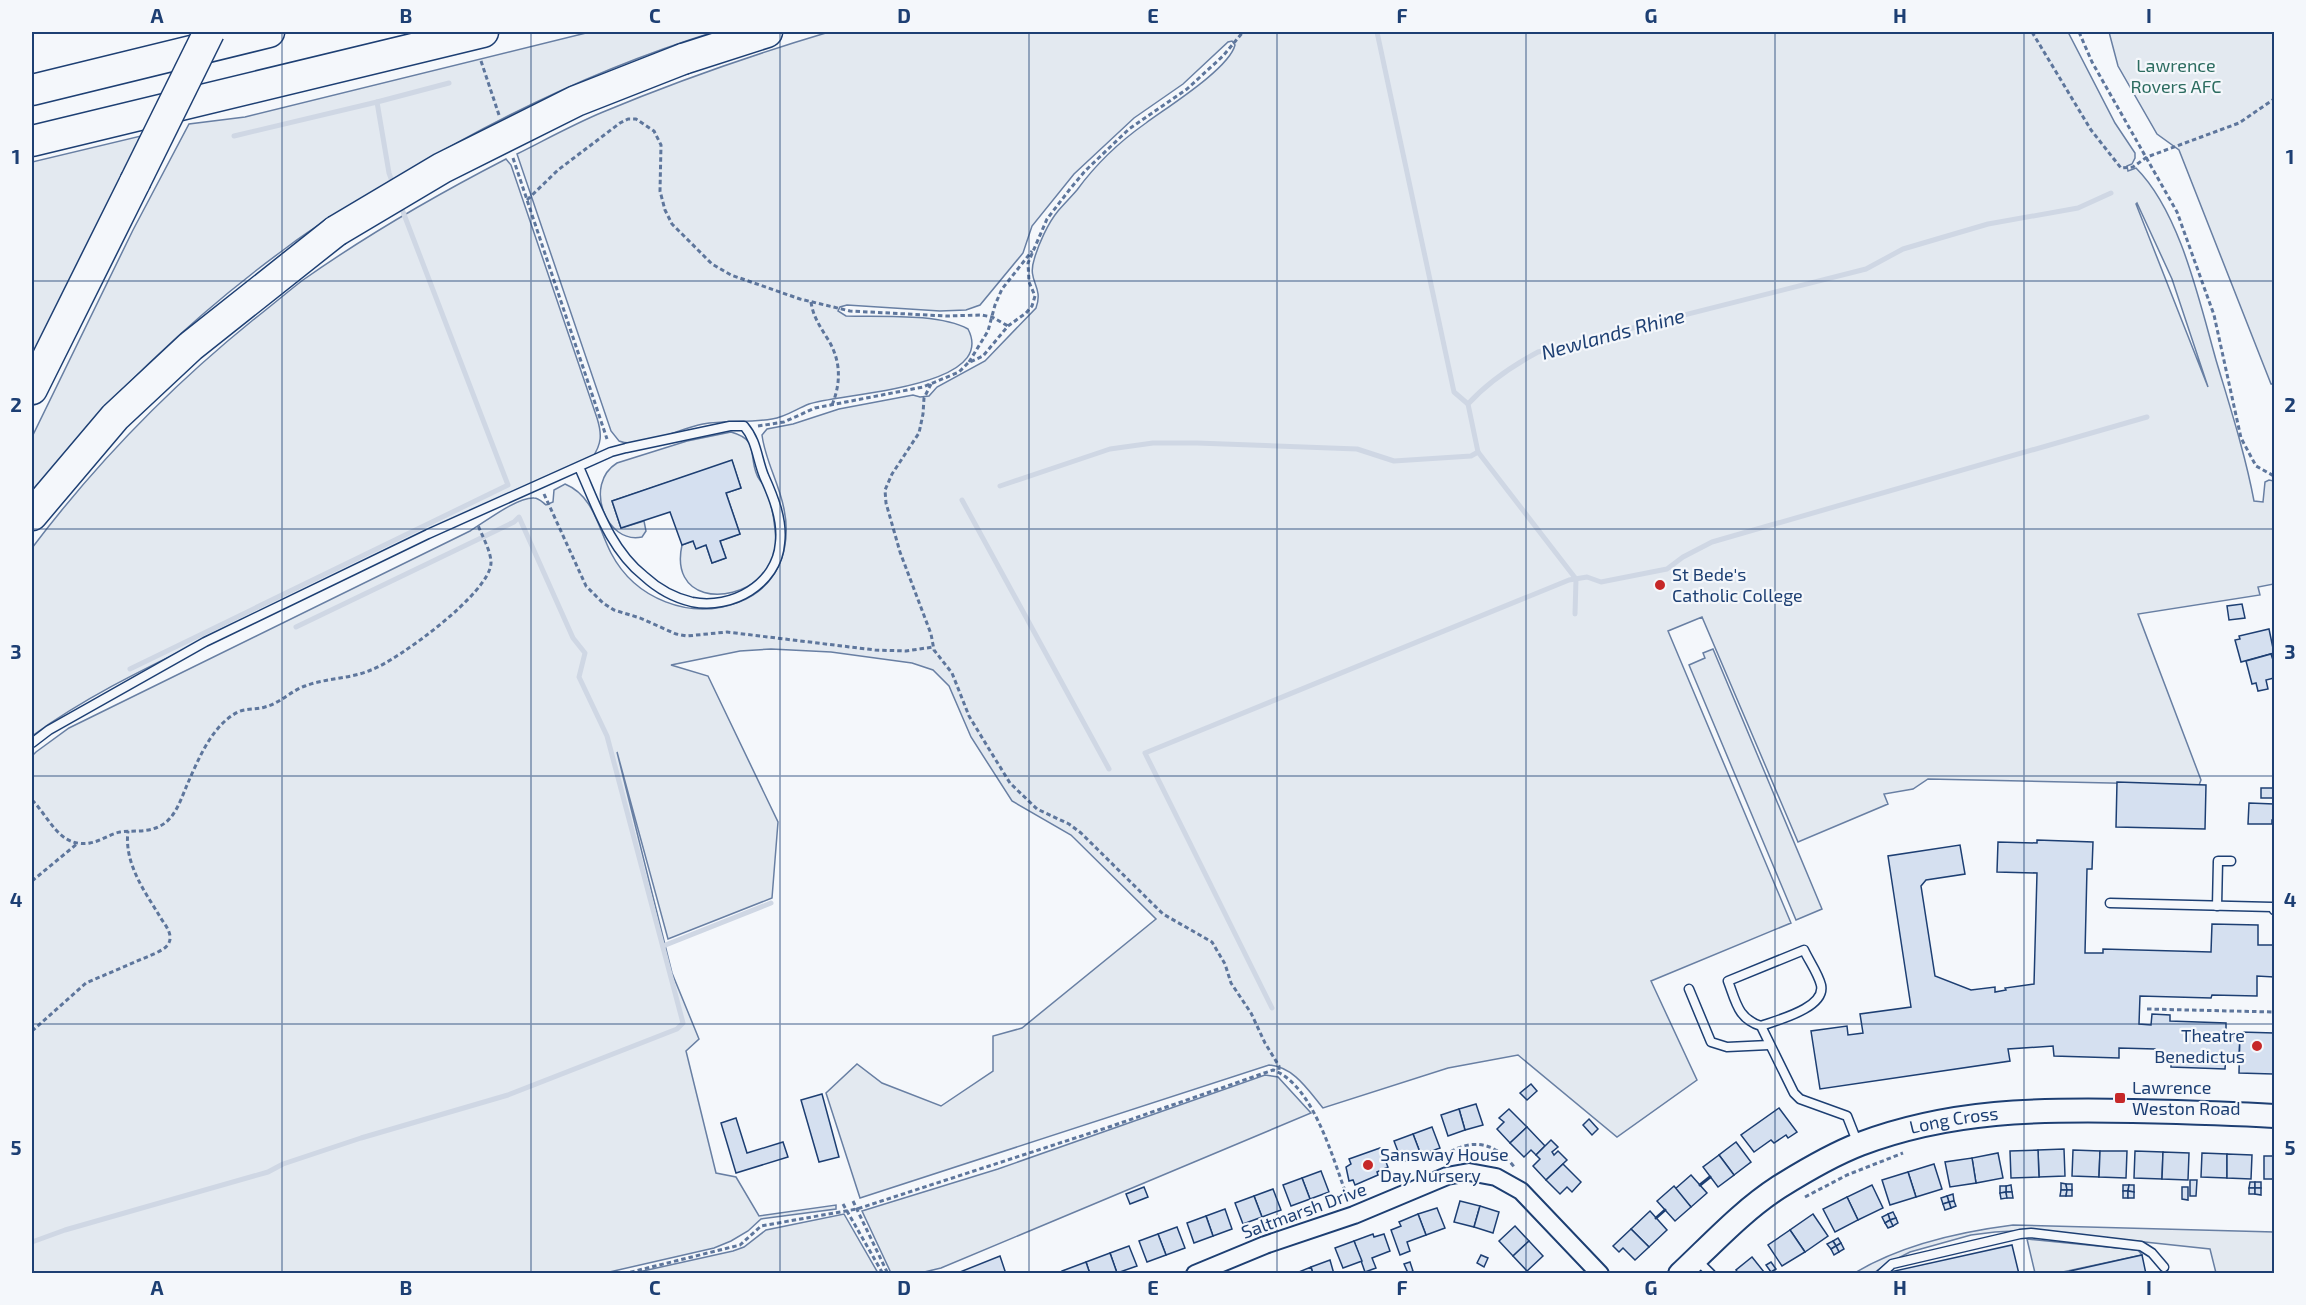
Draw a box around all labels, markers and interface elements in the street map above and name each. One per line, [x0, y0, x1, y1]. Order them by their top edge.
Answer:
text: A [150, 3, 164, 27]
text: B [400, 3, 412, 27]
text: C [649, 3, 661, 27]
text: D [897, 3, 911, 27]
text: E [1147, 3, 1159, 27]
text: F [1396, 3, 1408, 27]
text: G [1645, 3, 1657, 27]
text: H [1893, 3, 1907, 27]
text: I [2146, 3, 2152, 27]
park label: Lawrence Rovers AFC [2130, 54, 2222, 97]
text: 1 [12, 144, 20, 168]
text: 1 [2286, 144, 2294, 168]
water label: Newlands Rhine [1538, 302, 1687, 364]
text: 2 [10, 392, 22, 416]
text: 2 [2284, 392, 2296, 416]
place label: St Bede's Catholic College [1672, 563, 1803, 606]
marker: St Bede's Catholic College [1653, 578, 1667, 592]
text: 3 [10, 639, 22, 663]
text: 3 [2284, 639, 2296, 663]
text: 4 [10, 887, 23, 911]
text: 4 [2284, 887, 2297, 911]
place label: Theatre Benedictus [2154, 1024, 2245, 1067]
marker: Theatre Benedictus [2250, 1039, 2264, 1053]
place label: Lawrence Weston Road [2132, 1076, 2241, 1119]
marker: Lawrence Weston Road [2113, 1091, 2127, 1105]
street label: Long Cross [1907, 1102, 1999, 1138]
text: 5 [10, 1135, 22, 1159]
text: 5 [2284, 1135, 2296, 1159]
place label: Sansway House Day Nursery [1380, 1143, 1509, 1186]
marker: Sansway House Day Nursery [1361, 1158, 1375, 1172]
street label: Saltmarsh Drive [1238, 1177, 1369, 1243]
text: A [150, 1275, 164, 1299]
text: B [400, 1275, 412, 1299]
text: C [649, 1275, 661, 1299]
text: D [897, 1275, 911, 1299]
text: E [1147, 1275, 1159, 1299]
text: F [1396, 1275, 1408, 1299]
text: G [1645, 1275, 1657, 1299]
text: H [1893, 1275, 1907, 1299]
text: I [2146, 1275, 2152, 1299]

